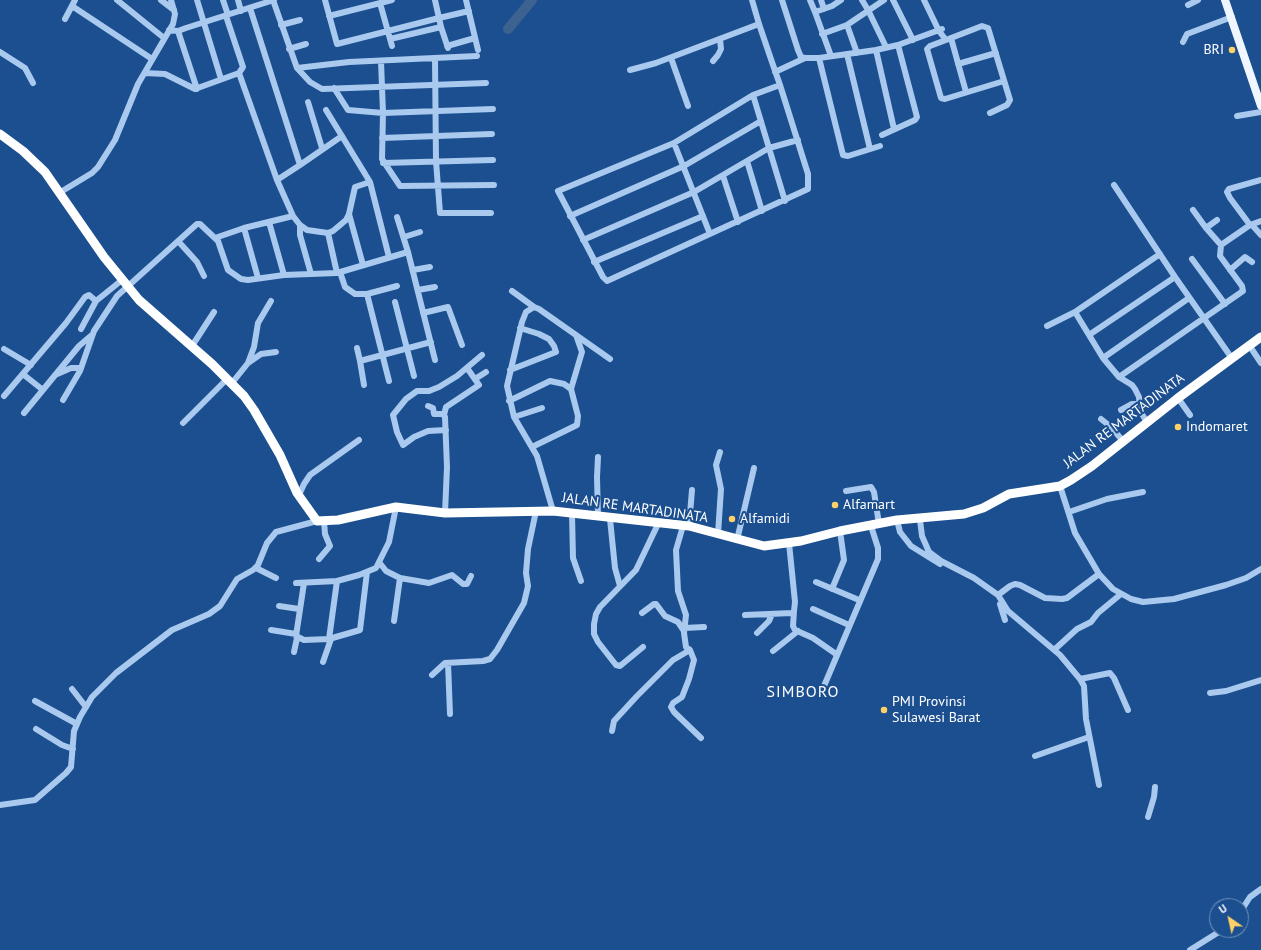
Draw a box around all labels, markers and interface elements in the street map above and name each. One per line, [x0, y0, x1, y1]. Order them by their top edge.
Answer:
place label: BRI [1203, 42, 1224, 58]
marker: BRI [1227, 45, 1237, 55]
street label: JALAN RE MARTADINATA [1060, 370, 1188, 472]
place label: Indomaret [1186, 419, 1248, 435]
marker: Indomaret [1173, 422, 1183, 432]
street label: JALAN RE MARTADINATA [561, 489, 709, 527]
place label: Alfamart [843, 497, 895, 513]
marker: Alfamart [830, 500, 840, 510]
place label: Alfamidi [740, 511, 790, 527]
marker: Alfamidi [727, 514, 737, 524]
district label: SIMBORO [767, 682, 839, 702]
place label: PMI Provinsi Sulawesi Barat [892, 694, 980, 726]
marker: PMI Provinsi Sulawesi Barat [879, 705, 889, 715]
north arrow [1209, 898, 1249, 938]
text: U [1216, 901, 1230, 917]

